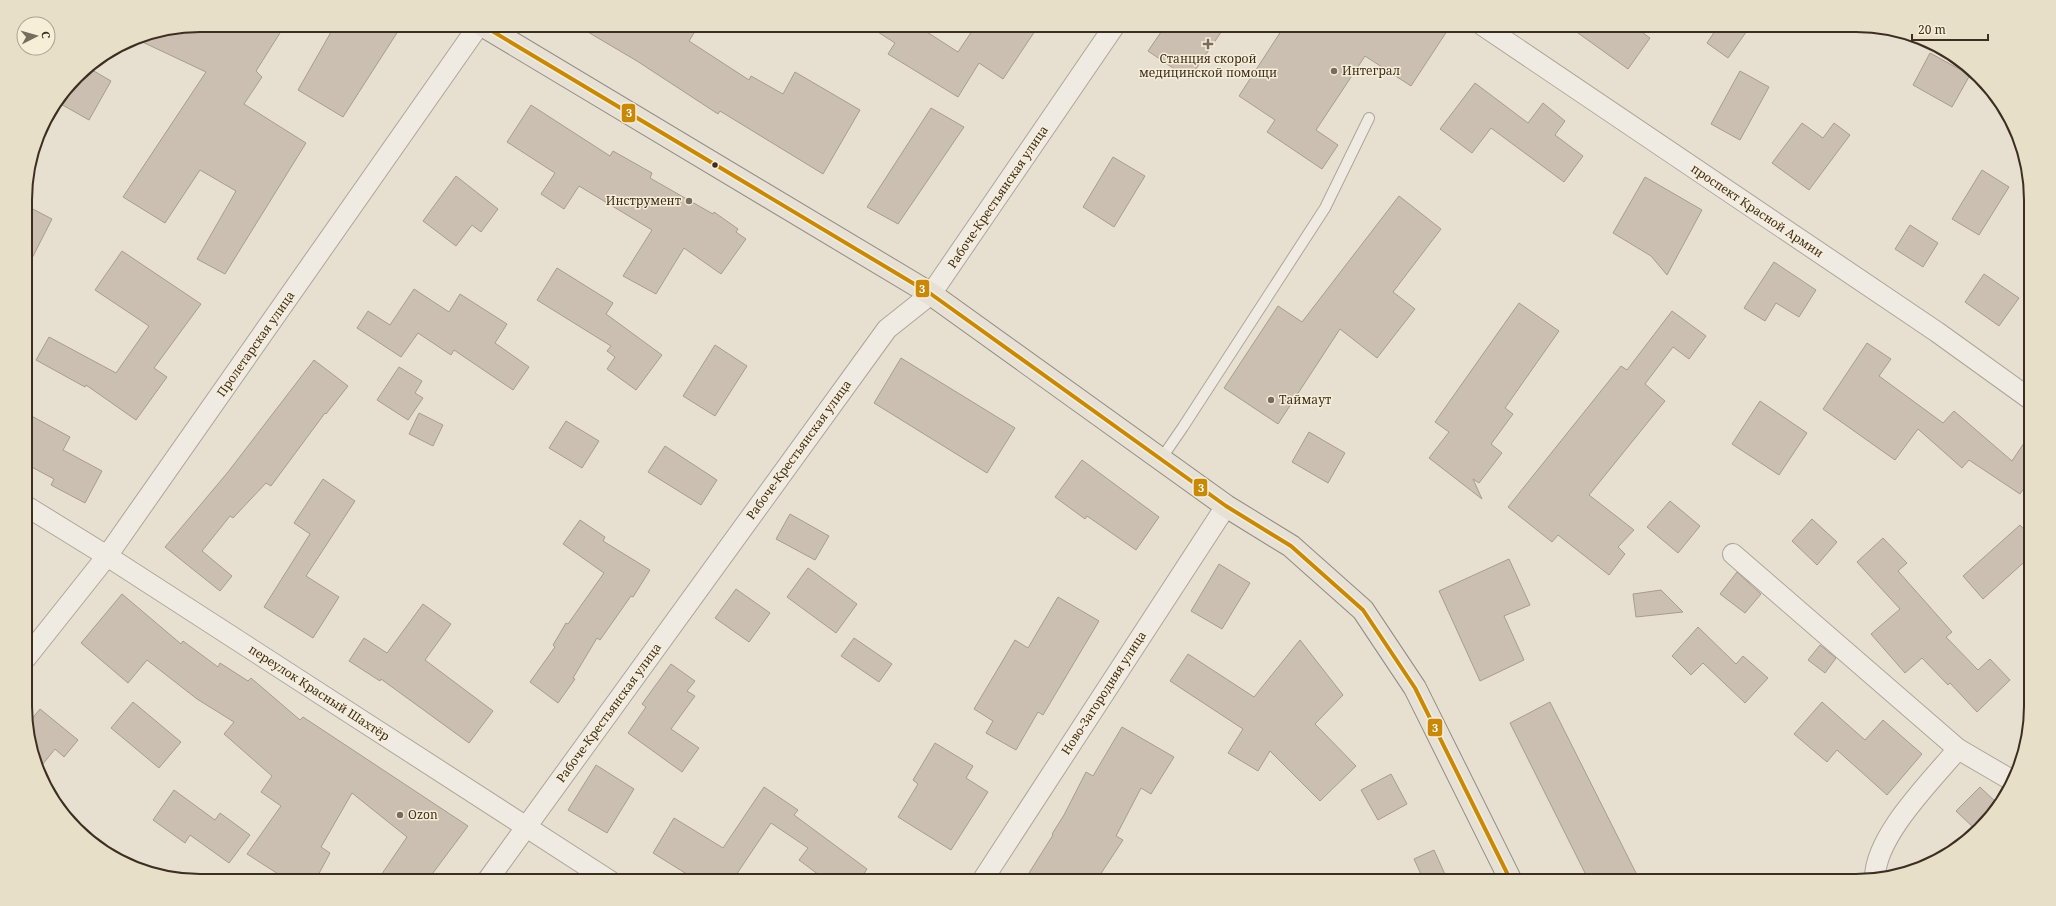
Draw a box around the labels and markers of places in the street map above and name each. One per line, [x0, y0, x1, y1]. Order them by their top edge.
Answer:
marker: Станция скорой медицинской помощи [1202, 38, 1214, 50]
place label: Станция скорой медицинской помощи [1139, 50, 1277, 81]
place label: Интеграл [1342, 62, 1400, 79]
marker: Интеграл [1329, 66, 1339, 76]
unlabelled marker [710, 160, 720, 170]
place label: Инструмент [606, 192, 682, 209]
marker: Инструмент [684, 196, 694, 206]
place label: Таймаут [1279, 391, 1332, 408]
marker: Таймаут [1266, 395, 1276, 405]
place label: Ozon [408, 806, 438, 823]
marker: Ozon [395, 810, 405, 820]

